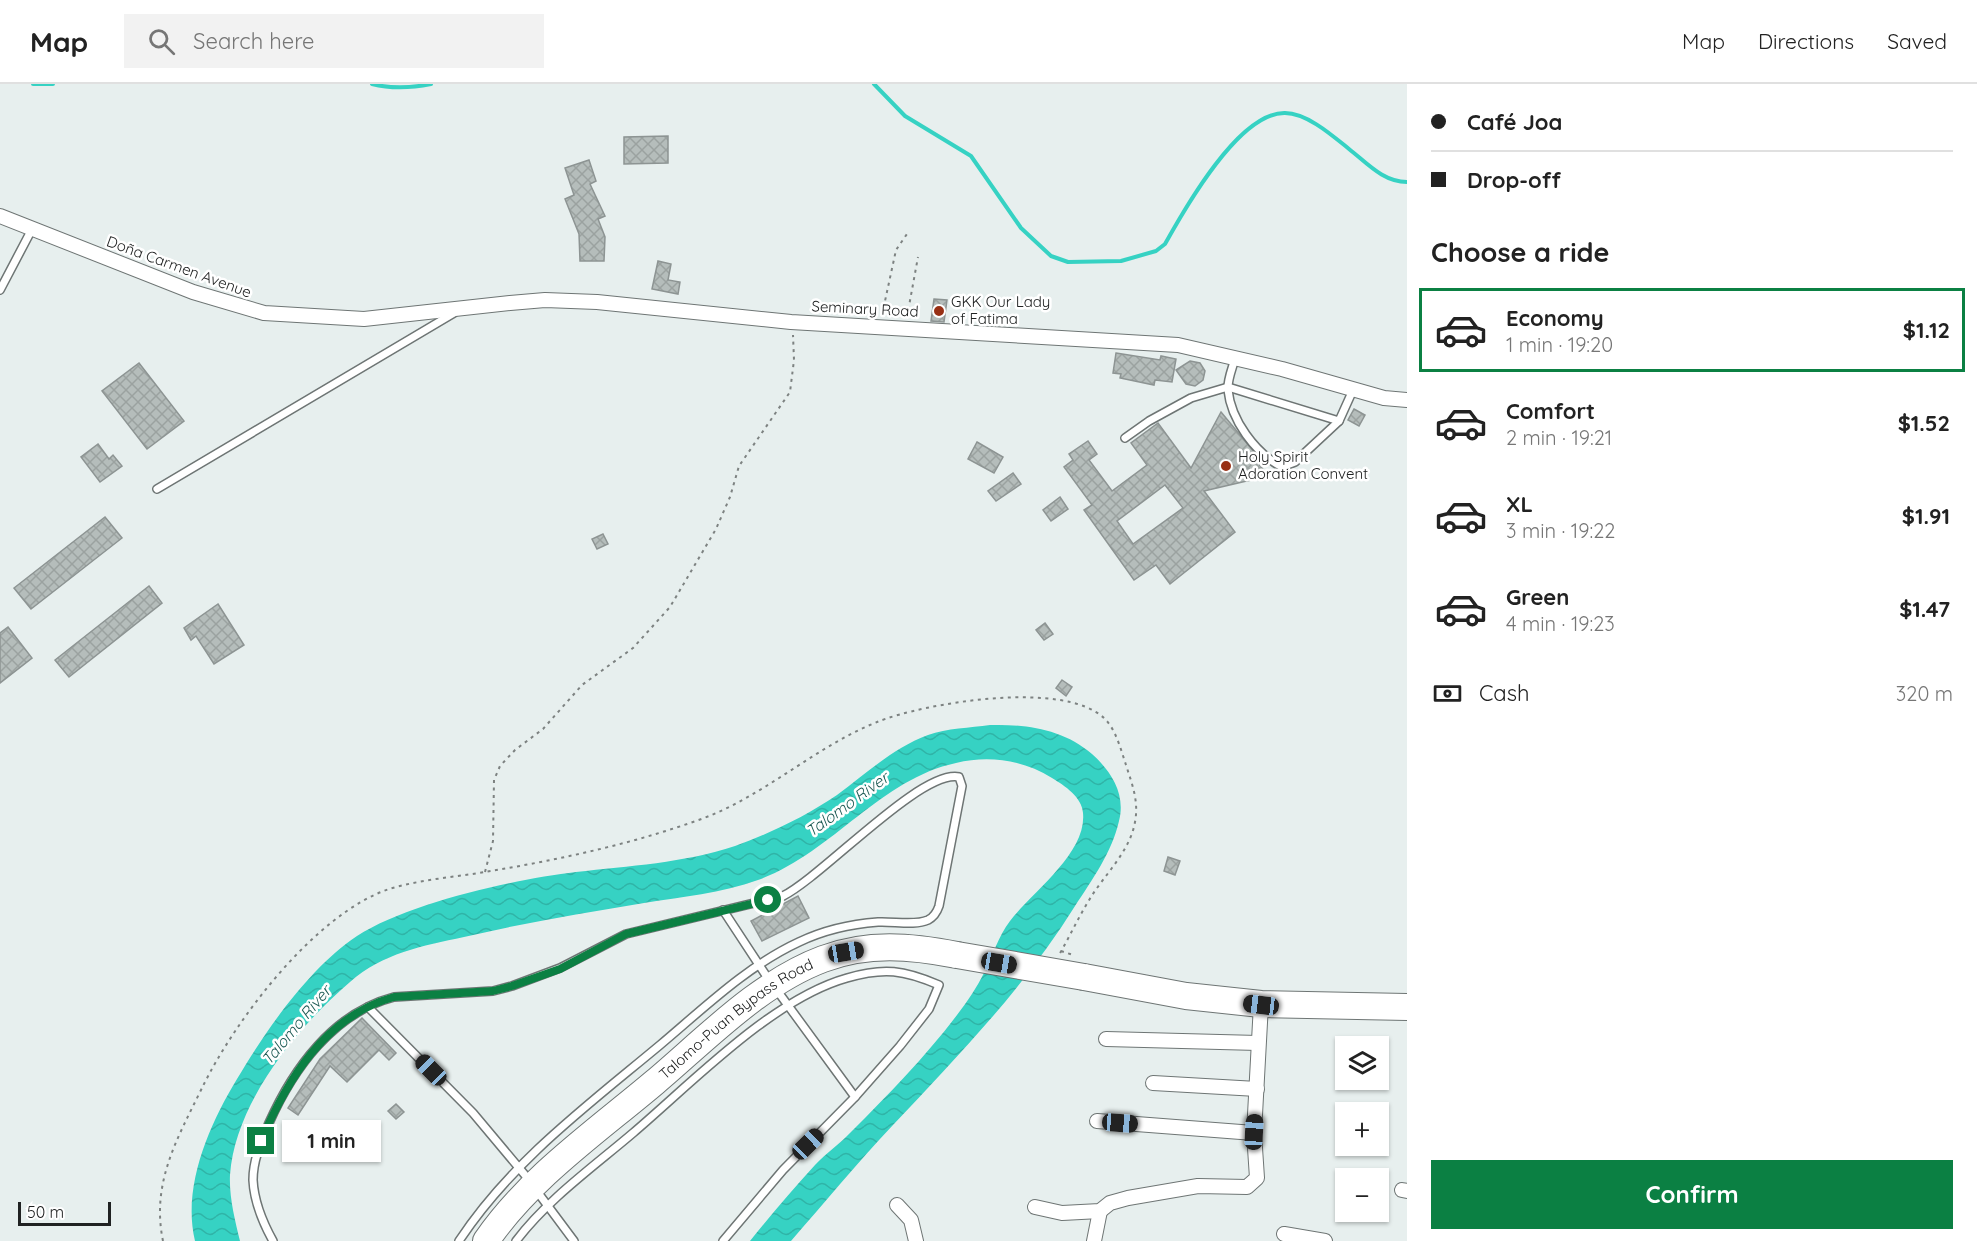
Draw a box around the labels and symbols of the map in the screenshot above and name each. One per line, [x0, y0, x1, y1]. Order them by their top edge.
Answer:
street label: Doña Carmen Avenue [104, 231, 254, 302]
place label: GKK Our Lady of Fatima [951, 292, 1050, 328]
street label: Seminary Road [811, 296, 919, 321]
marker: GKK Our Lady of Fatima [932, 304, 946, 318]
place label: Holy Spirit Adoration Convent [1238, 447, 1368, 483]
marker: Holy Spirit Adoration Convent [1219, 459, 1233, 473]
water label: Talomo River [802, 766, 894, 841]
route start [754, 886, 781, 913]
car [827, 940, 865, 964]
car [980, 951, 1018, 975]
street label: Talomo-Puan Bypass Road [655, 954, 816, 1083]
water label: Talomo River [257, 980, 336, 1069]
car [1242, 994, 1280, 1016]
car [412, 1051, 450, 1089]
car [1101, 1113, 1139, 1133]
car [1244, 1114, 1264, 1150]
callout: 1 min [282, 1120, 381, 1162]
car [789, 1125, 827, 1163]
route end [247, 1127, 274, 1154]
scale bar [18, 1199, 111, 1226]

